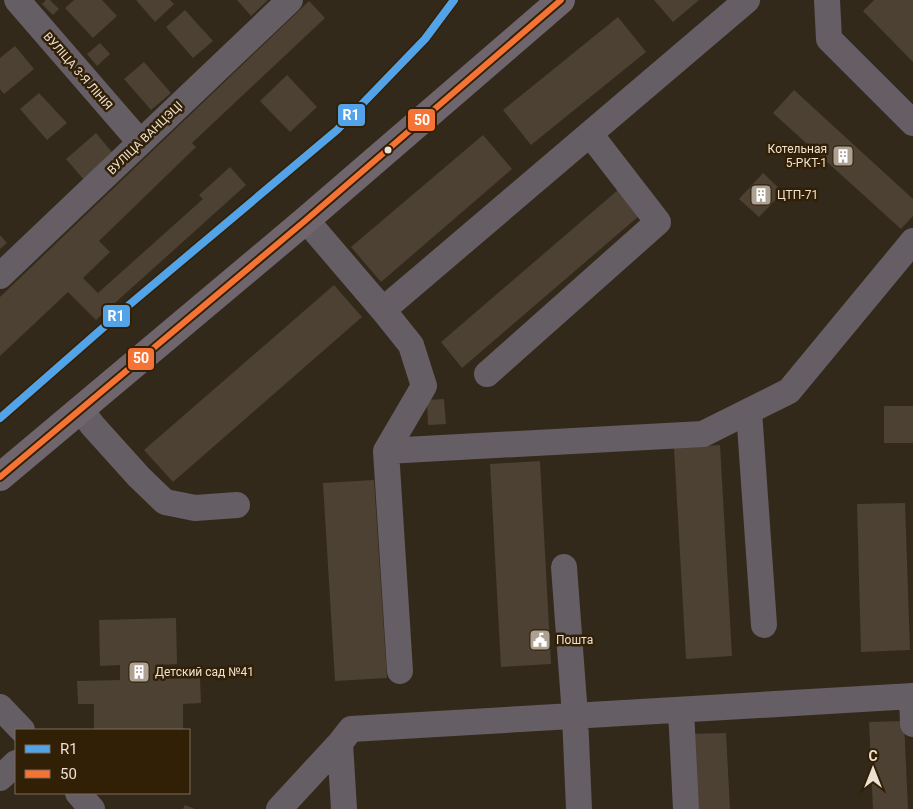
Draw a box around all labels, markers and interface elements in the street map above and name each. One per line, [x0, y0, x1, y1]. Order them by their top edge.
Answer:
street label: ВУЛІЦА 3-Я ЛІНІЯ [41, 29, 115, 113]
street label: ВУЛІЦА ВАНЦЭЦІ [105, 99, 185, 177]
line badge: R1 [337, 103, 366, 127]
text: R1 [342, 107, 360, 123]
line badge: 50 [407, 108, 436, 132]
text: 50 [414, 112, 430, 128]
place label: Котельная 5-РКТ-1 [768, 142, 827, 170]
building icon: Котельная 5-РКТ-1 [831, 144, 855, 168]
unlabelled marker [383, 145, 393, 155]
building icon: ЦТП-71 [749, 183, 773, 207]
place label: ЦТП-71 [777, 188, 818, 202]
line badge: R1 [102, 304, 131, 328]
text: R1 [107, 308, 125, 324]
line badge: 50 [127, 347, 155, 371]
text: 50 [133, 350, 149, 366]
public building icon: Пошта [528, 628, 552, 652]
place label: Пошта [556, 633, 593, 647]
building icon: Детский сад №41 [127, 660, 151, 684]
place label: Детский сад №41 [155, 665, 254, 679]
legend [15, 729, 190, 794]
text: R1 [60, 740, 78, 758]
north arrow [848, 744, 898, 794]
text: С [868, 748, 878, 764]
text: 50 [60, 765, 77, 783]

